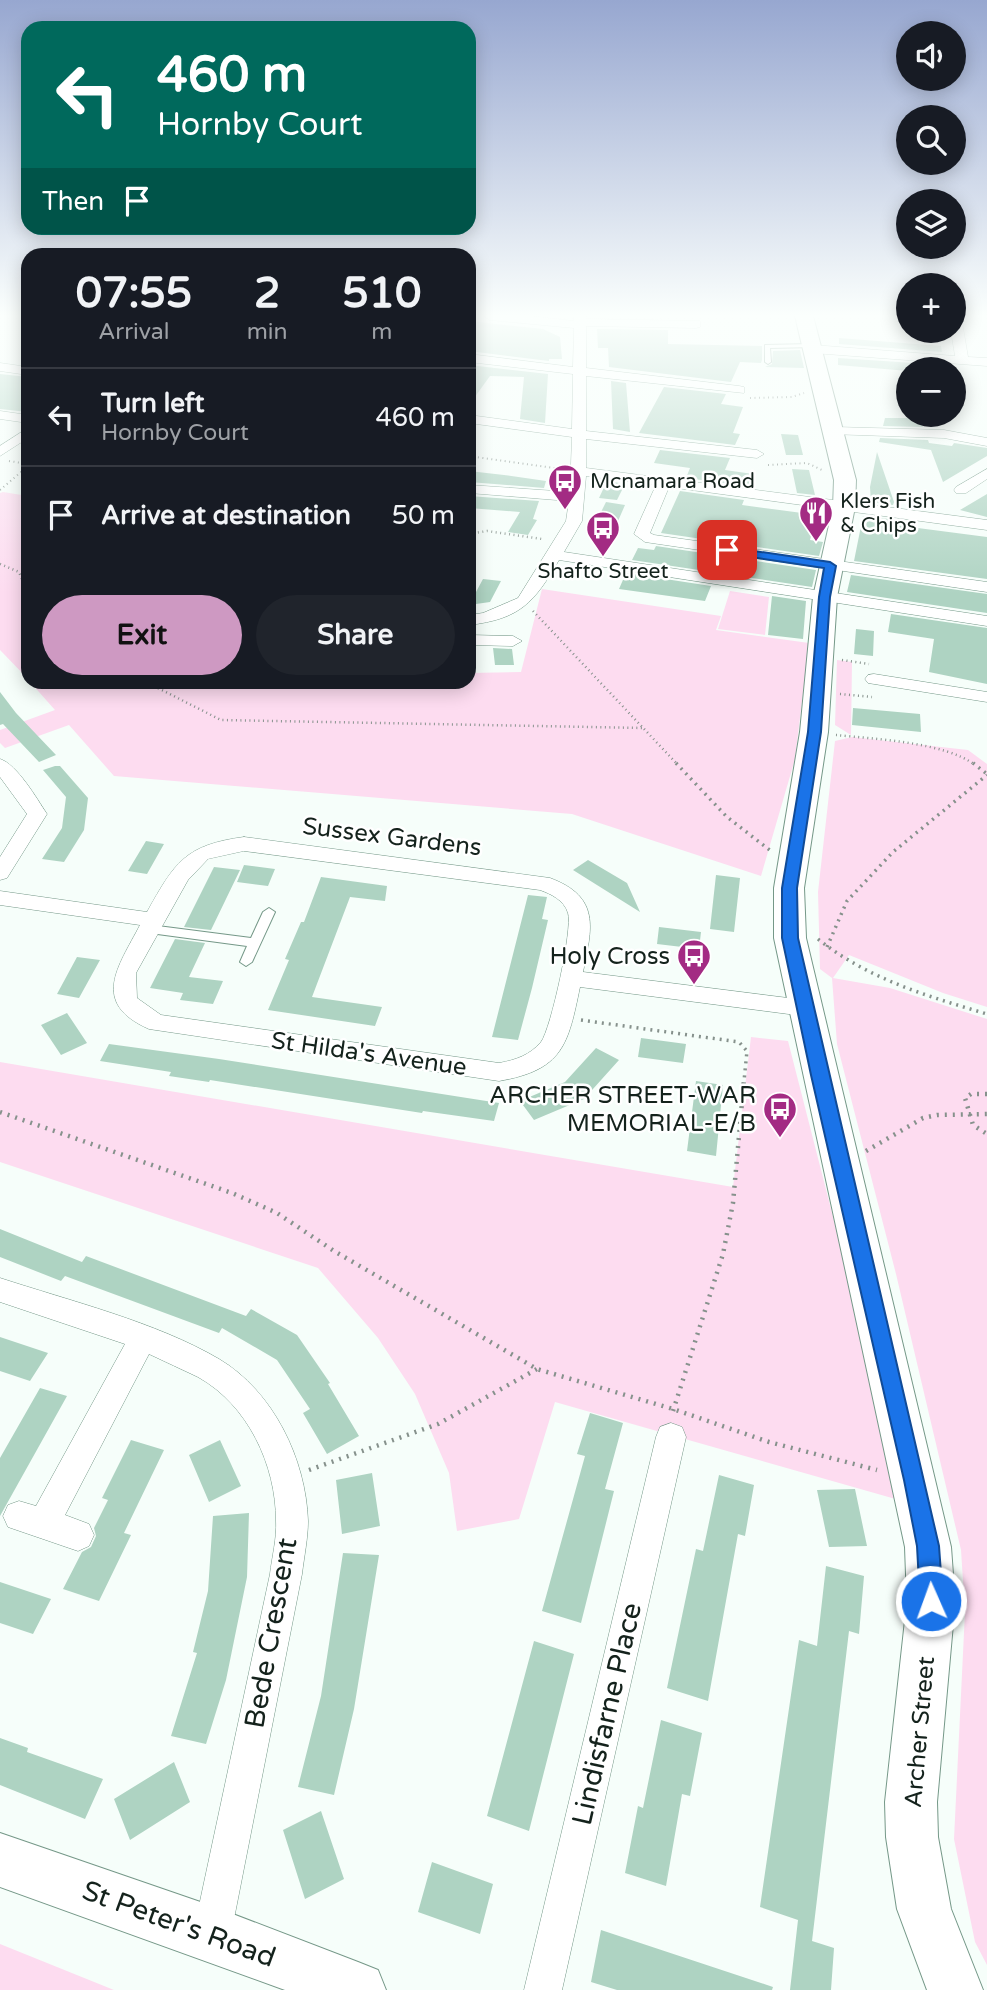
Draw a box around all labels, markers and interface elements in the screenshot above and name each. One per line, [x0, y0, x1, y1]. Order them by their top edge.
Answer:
map controls [896, 21, 966, 427]
button: sound [896, 21, 966, 91]
text: 460 m [157, 46, 307, 105]
icon: left [42, 49, 133, 140]
button: search [896, 105, 966, 175]
text: Hornby Court [157, 106, 363, 144]
icon: arrive [118, 182, 156, 220]
text: Then [42, 186, 104, 217]
button: layers [896, 189, 966, 259]
text: 07:55 [76, 268, 192, 319]
text: 2 [254, 268, 280, 319]
text: 510 [342, 268, 421, 319]
button: + [896, 273, 966, 343]
text: Arrival [98, 318, 169, 346]
text: min [247, 318, 288, 346]
text: m [371, 318, 392, 346]
button: − [896, 357, 966, 427]
text: Turn left [101, 388, 204, 419]
icon: left [42, 398, 80, 436]
text: 460 m [375, 402, 455, 433]
text: Hornby Court [101, 419, 249, 447]
bus stop icon: Mcnamara Road [546, 462, 584, 511]
place label: Mcnamara Road [590, 469, 755, 494]
place label: Klers Fish & Chips [840, 489, 935, 538]
restaurant icon: Klers Fish & Chips [797, 494, 835, 543]
icon: arrive [42, 496, 80, 534]
text: Arrive at destination [101, 500, 351, 531]
text: 50 m [392, 500, 455, 531]
bus stop icon: Shafto Street [584, 509, 622, 558]
pin [697, 520, 757, 580]
icon: arrive [708, 531, 746, 569]
place label: Shafto Street [537, 559, 669, 584]
button: Exit [42, 595, 242, 675]
button: Share [256, 595, 455, 675]
street label: Sussex Gardens [301, 812, 483, 862]
bus stop icon: Holy Cross [675, 937, 713, 986]
place label: Holy Cross [550, 942, 670, 971]
street label: St Hilda's Avenue [269, 1026, 469, 1082]
place label: ARCHER STREET-WAR MEMORIAL-E/B [489, 1081, 756, 1138]
bus stop icon: ARCHER STREET-WAR MEMORIAL-E/B [761, 1090, 799, 1139]
street label: Bede Crescent [238, 1535, 305, 1731]
position arrow [894, 1564, 968, 1638]
street label: Lindisfarne Place [565, 1600, 649, 1828]
street label: Archer Street [899, 1655, 941, 1809]
street label: St Peter's Road [78, 1873, 280, 1975]

